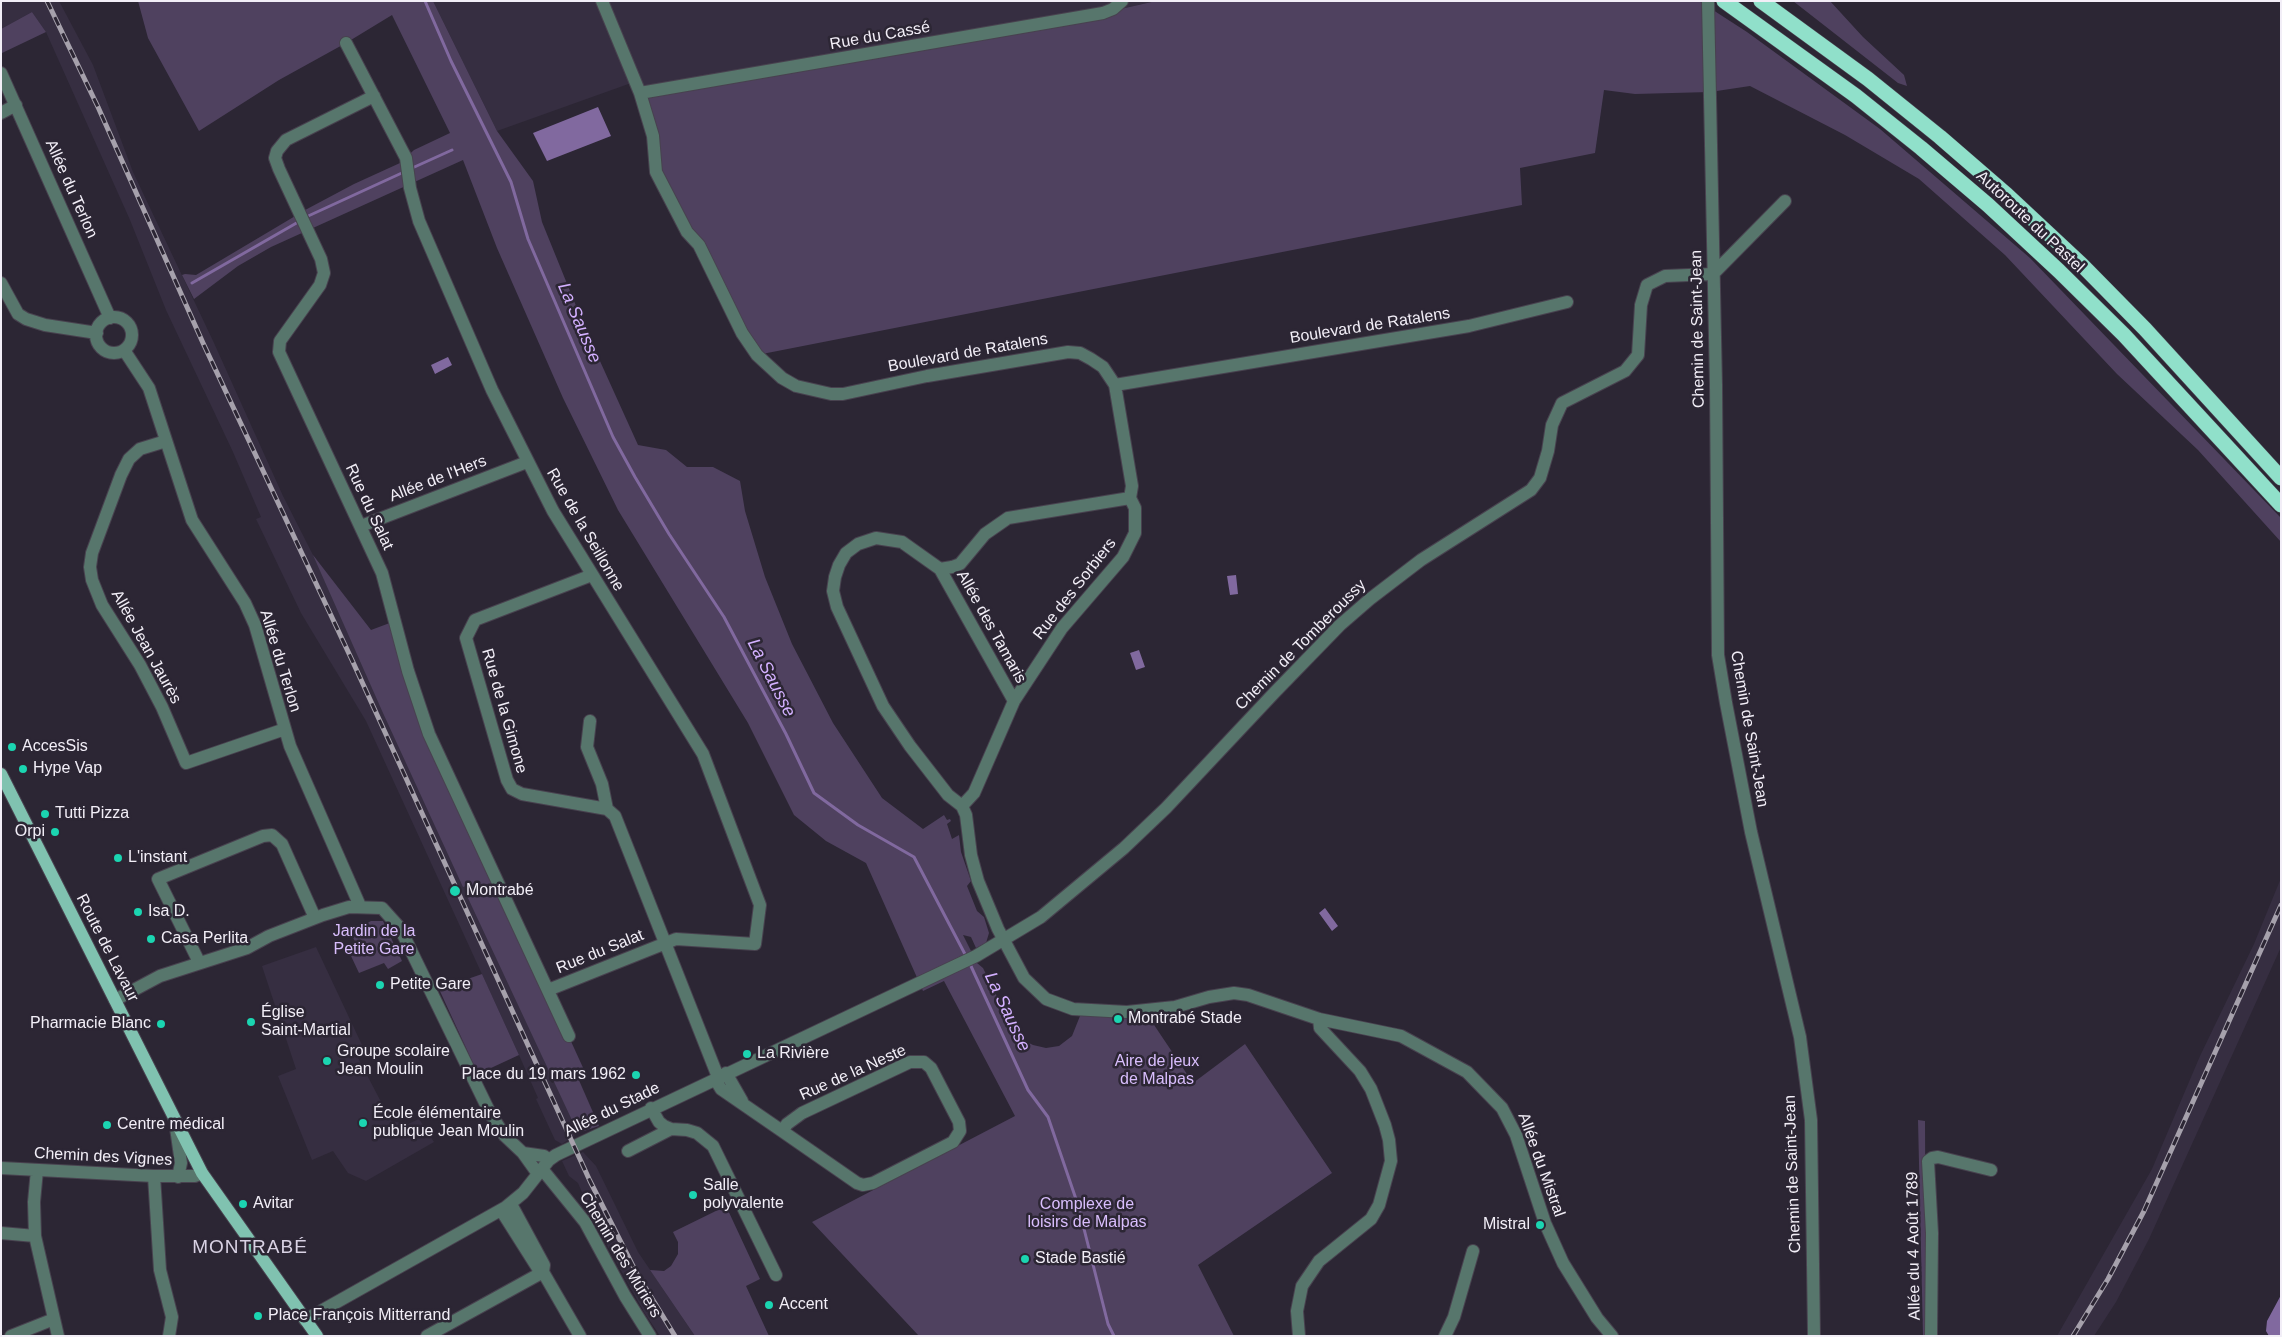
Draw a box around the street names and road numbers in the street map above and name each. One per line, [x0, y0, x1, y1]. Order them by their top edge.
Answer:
street label: Rue du Cassé [828, 18, 932, 54]
street label: Allée du Terlon [41, 137, 101, 241]
street label: Autoroute du Pastel [1972, 167, 2088, 277]
street label: Chemin de Saint-Jean [1687, 250, 1709, 408]
street label: Boulevard de Ratalens [1289, 304, 1451, 348]
street label: Boulevard de Ratalens [887, 329, 1049, 377]
street label: Allée de l'Hers [387, 452, 489, 506]
street label: Rue du Salat [341, 461, 397, 553]
street label: Rue de la Seillonne [542, 465, 628, 595]
street label: Rue des Sorbiers [1029, 534, 1121, 644]
street label: Allée des Tamaris [952, 567, 1030, 687]
street label: Chemin de Tomberoussy [1232, 576, 1370, 714]
street label: Allée Jean Jaurès [107, 587, 185, 707]
street label: Allée du Terlon [255, 608, 305, 714]
street label: Rue de la Gimone [477, 646, 531, 776]
street label: Chemin de Saint-Jean [1726, 649, 1772, 809]
street label: Route de Lavaur [72, 891, 142, 1005]
street label: Rue du Salat [554, 926, 646, 978]
street label: Rue de la Neste [797, 1041, 909, 1105]
street label: Allée du Stade [561, 1079, 663, 1141]
street label: Chemin de Saint-Jean [1781, 1095, 1805, 1253]
street label: Allée du Mistral [1513, 1110, 1569, 1220]
street label: Chemin des Vignes [33, 1144, 173, 1170]
street label: Allée du 4 Août 1789 [1903, 1172, 1925, 1320]
street label: Chemin des Mûriers [575, 1189, 665, 1321]

